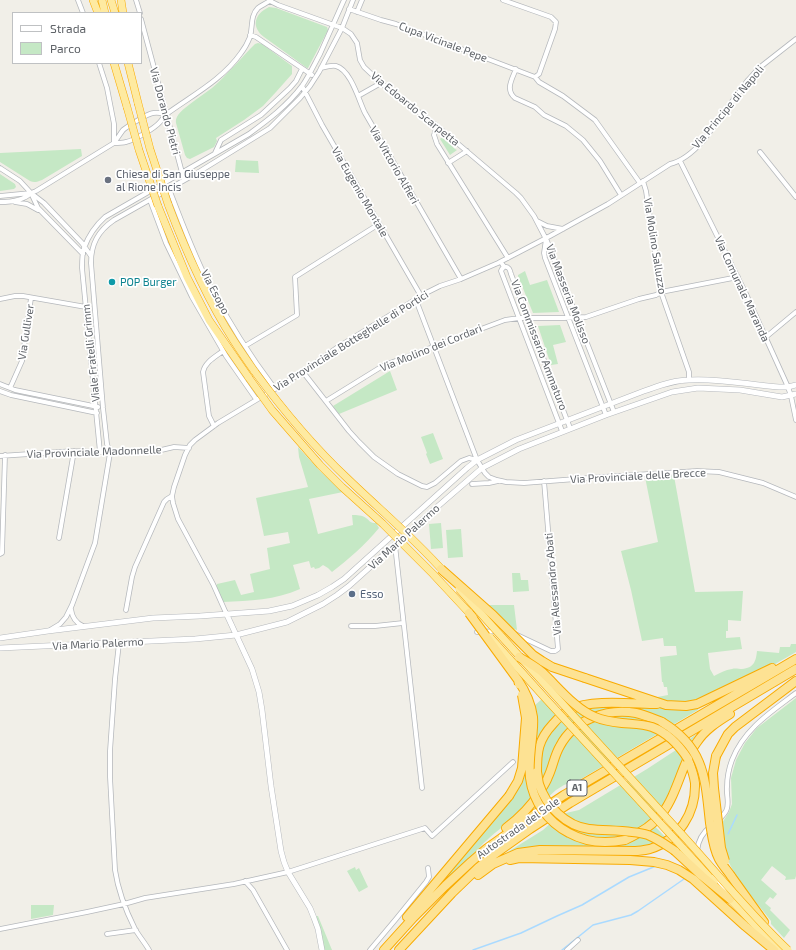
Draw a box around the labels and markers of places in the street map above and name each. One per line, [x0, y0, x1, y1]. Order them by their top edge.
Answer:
place label: Chiesa di San Giuseppe al Rione Incis [116, 167, 230, 193]
marker: Chiesa di San Giuseppe al Rione Incis [103, 175, 113, 185]
place label: POP Burger [120, 275, 177, 289]
marker: POP Burger [107, 277, 117, 287]
place label: Esso [360, 587, 384, 601]
marker: Esso [347, 589, 357, 599]

